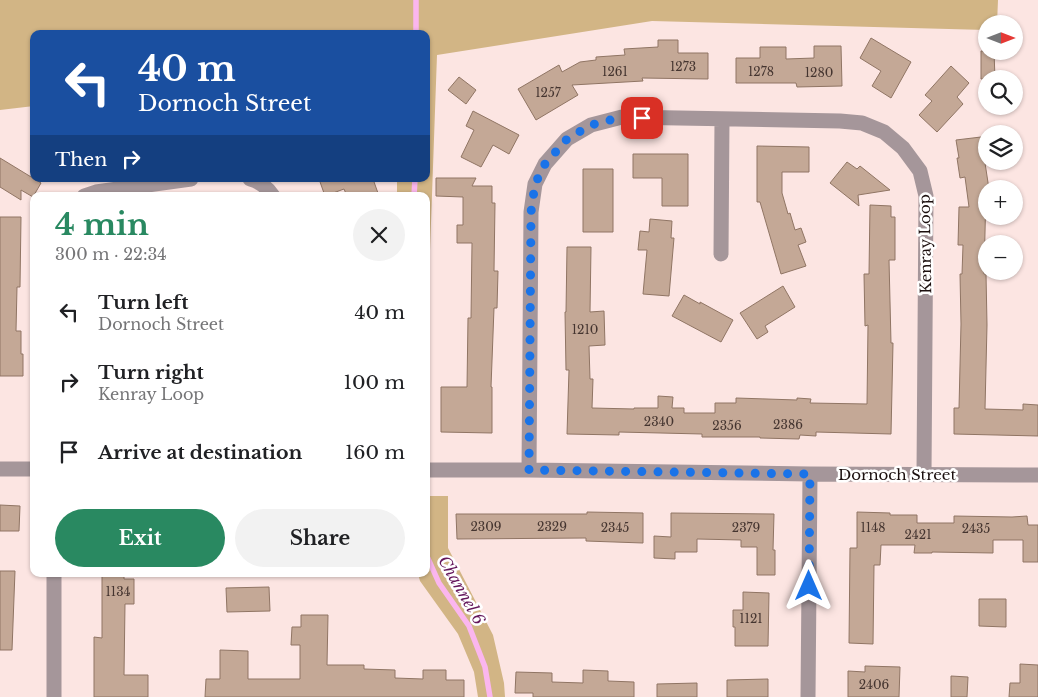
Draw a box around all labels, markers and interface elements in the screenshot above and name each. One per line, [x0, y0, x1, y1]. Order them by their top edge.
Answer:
north arrow [978, 15, 1022, 60]
map controls [978, 15, 1023, 280]
text: 40 m [138, 47, 236, 90]
icon: left [55, 50, 120, 115]
house number: 1273 [670, 59, 696, 74]
house number: 1261 [602, 64, 628, 79]
house number: 1278 [748, 64, 774, 79]
house number: 1280 [805, 65, 833, 80]
button: search [978, 70, 1023, 115]
house number: 1257 [535, 85, 562, 100]
text: Dornoch Street [138, 90, 311, 117]
pin [621, 97, 663, 139]
icon: arrive [628, 104, 656, 132]
button: layers [978, 125, 1023, 170]
icon: right [117, 145, 145, 173]
text: Then [55, 148, 107, 171]
button: + [978, 180, 1023, 225]
street label: Kenray Loop [915, 194, 935, 294]
text: 4 min [55, 206, 149, 243]
button: close [353, 209, 405, 261]
button: − [978, 235, 1023, 280]
text: 300 m · 22:34 [55, 244, 167, 264]
text: Turn left [98, 291, 189, 314]
icon: left [55, 298, 83, 326]
text: 40 m [354, 301, 405, 324]
text: Dornoch Street [98, 314, 224, 334]
house number: 1210 [572, 322, 598, 337]
text: Turn right [98, 361, 204, 384]
icon: right [55, 368, 83, 396]
text: 100 m [344, 371, 405, 394]
text: Kenray Loop [98, 384, 204, 404]
house number: 2340 [644, 414, 674, 429]
house number: 2386 [773, 417, 803, 432]
house number: 2356 [712, 418, 742, 433]
icon: arrive [55, 438, 83, 466]
text: Arrive at destination [98, 441, 302, 464]
text: 160 m [345, 441, 405, 464]
street label: Dornoch Street [838, 465, 956, 484]
button: Exit [55, 509, 225, 567]
button: Share [235, 509, 405, 567]
house number: 2309 [470, 519, 502, 534]
house number: 2329 [537, 519, 567, 534]
house number: 2345 [601, 520, 629, 535]
house number: 2379 [732, 520, 760, 535]
house number: 1148 [861, 520, 886, 535]
house number: 2435 [962, 521, 990, 536]
house number: 2421 [904, 527, 932, 542]
water label: Channel 6 [434, 552, 490, 628]
position arrow [782, 559, 834, 611]
house number: 1134 [105, 584, 131, 599]
house number: 1121 [739, 611, 763, 626]
house number: 2406 [859, 677, 890, 692]

